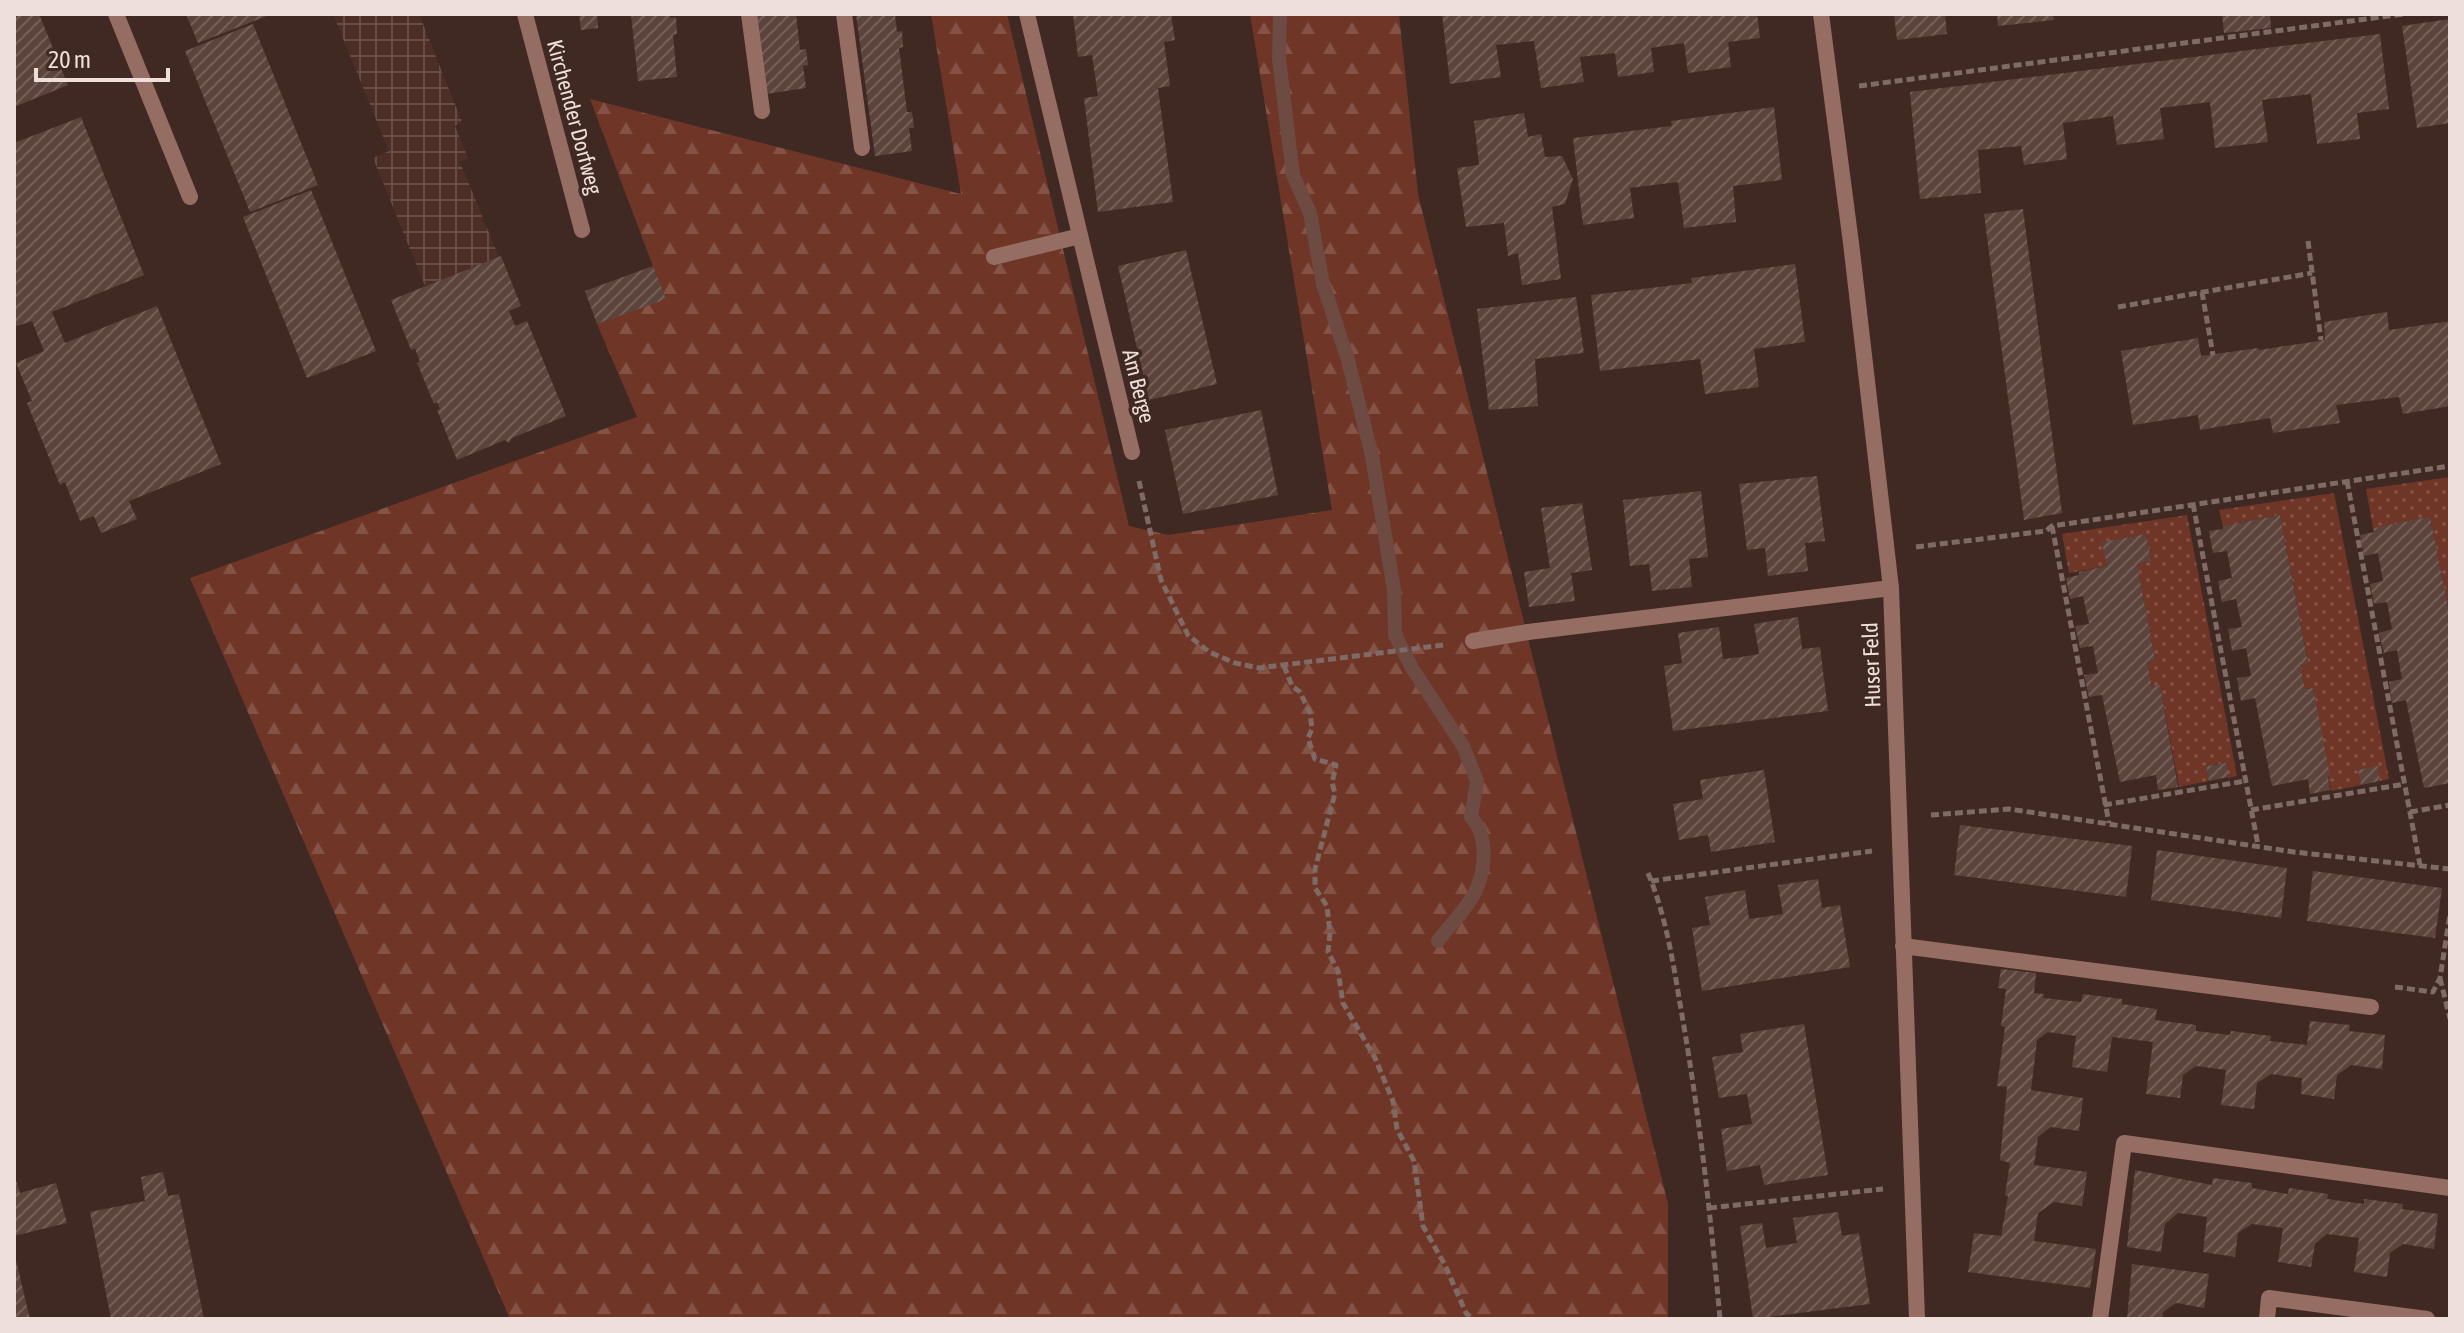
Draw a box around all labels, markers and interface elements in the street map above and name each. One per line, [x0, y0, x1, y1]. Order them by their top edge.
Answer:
scale bar [36, 32, 168, 82]
street label: Kirchender Dorfweg [542, 37, 608, 198]
text: 20 m [48, 46, 91, 73]
street label: Am Berge [1117, 347, 1161, 425]
street label: Huser Feld [1857, 622, 1885, 708]

